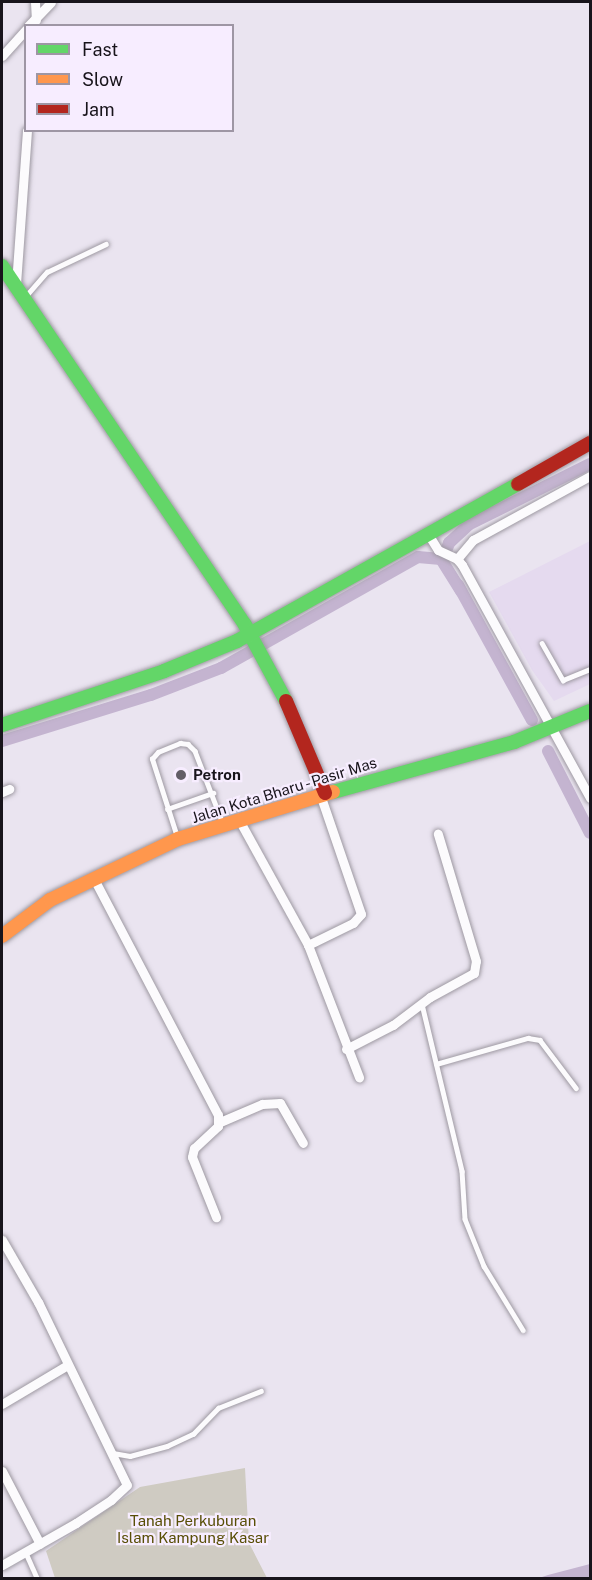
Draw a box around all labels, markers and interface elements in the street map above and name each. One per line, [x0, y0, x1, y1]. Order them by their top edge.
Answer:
legend [24, 24, 234, 132]
text: Fast [82, 39, 118, 60]
text: Slow [82, 69, 123, 90]
text: Jam [82, 99, 115, 120]
street label: Jalan Kota Bharu - Pasir Mas [187, 753, 381, 827]
place label: Petron [193, 766, 241, 784]
marker: Petron [174, 768, 188, 782]
park label: Tanah Perkuburan Islam Kampung Kasar [117, 1511, 269, 1546]

